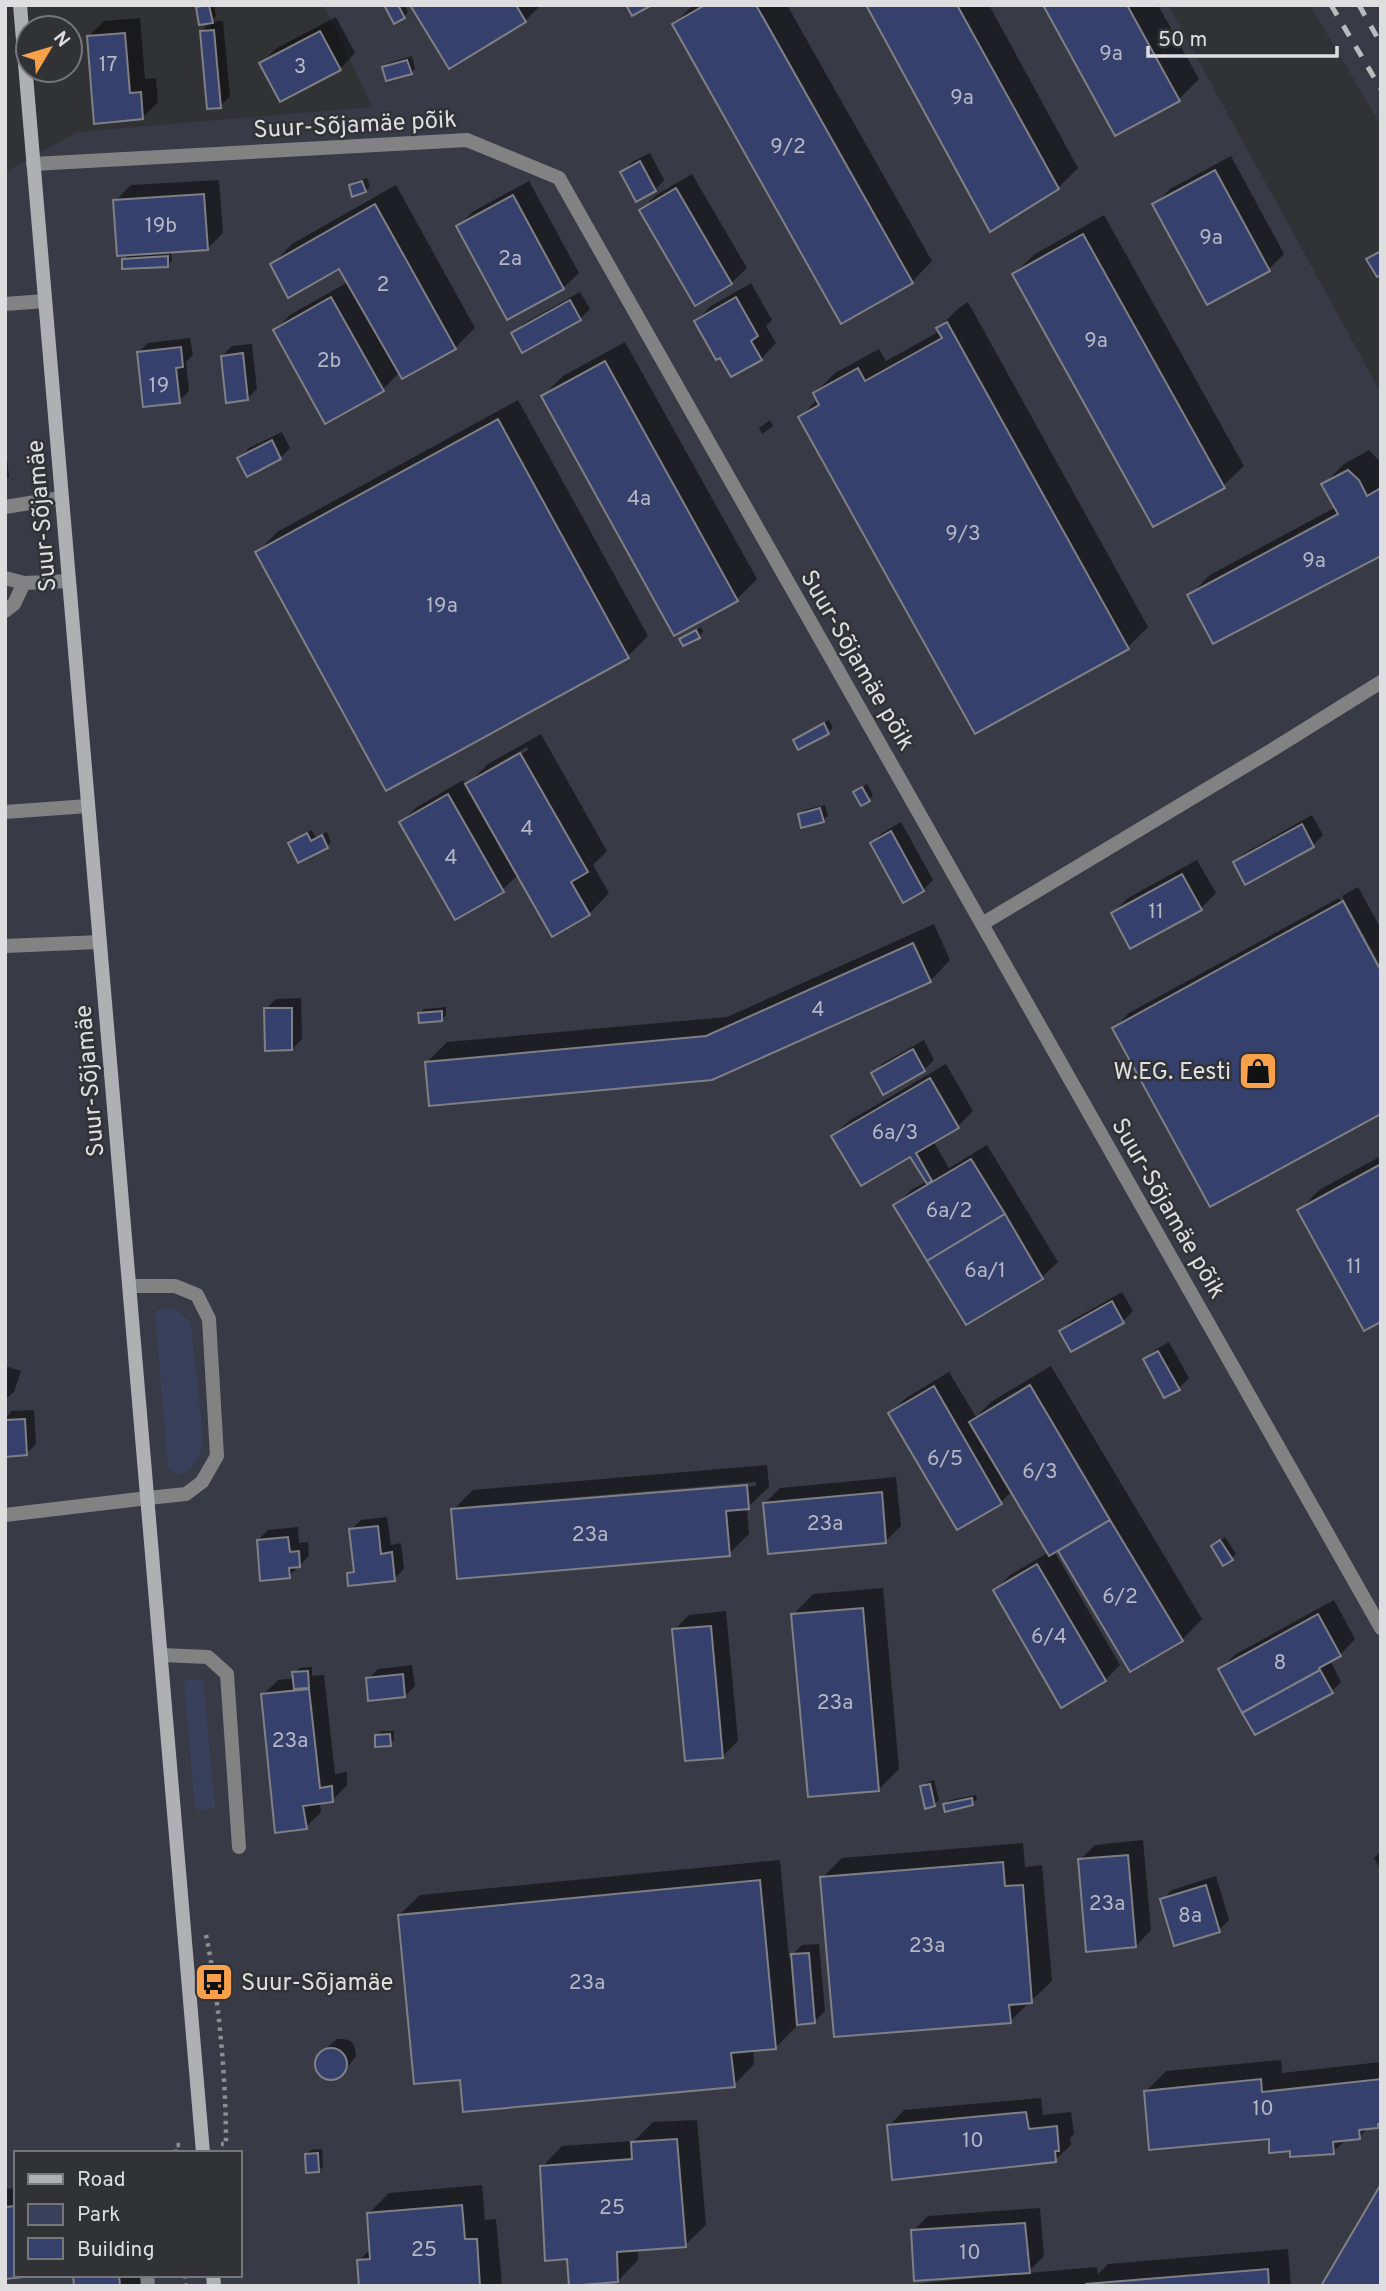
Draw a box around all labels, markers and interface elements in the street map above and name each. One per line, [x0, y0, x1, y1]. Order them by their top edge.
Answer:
north arrow [14, 14, 84, 84]
scale bar [1148, 14, 1337, 58]
text: N [47, 27, 74, 53]
text: 50 m [1158, 27, 1207, 54]
house number: 9a [1099, 41, 1123, 68]
house number: 17 [99, 52, 117, 79]
house number: 3 [294, 54, 306, 81]
house number: 9a [950, 85, 974, 112]
street label: Suur-Sõjamäe põik [253, 106, 458, 146]
house number: 9/2 [770, 134, 806, 161]
house number: 19b [145, 213, 177, 240]
house number: 9a [1199, 225, 1223, 252]
house number: 2a [498, 246, 522, 273]
house number: 2 [377, 272, 389, 299]
house number: 9a [1084, 328, 1108, 355]
house number: 2b [317, 348, 341, 375]
house number: 19 [149, 373, 169, 400]
street label: Suur-Sõjamäe [21, 439, 65, 593]
house number: 4a [627, 486, 651, 513]
house number: 9/3 [945, 521, 981, 548]
house number: 9a [1302, 548, 1326, 575]
street label: Suur-Sõjamäe põik [792, 565, 920, 757]
house number: 19a [426, 593, 458, 620]
house number: 4 [520, 816, 534, 843]
house number: 4 [444, 845, 458, 872]
house number: 11 [1148, 899, 1164, 926]
house number: 4 [811, 997, 825, 1024]
street label: Suur-Sõjamäe [69, 1004, 113, 1158]
shop icon: W.EG. Eesti [1237, 1050, 1279, 1092]
place label: W.EG. Eesti [1113, 1058, 1231, 1088]
street label: Suur-Sõjamäe põik [1103, 1113, 1231, 1305]
house number: 6a/3 [872, 1120, 918, 1147]
house number: 6a/2 [926, 1198, 972, 1225]
house number: 11 [1346, 1254, 1362, 1281]
house number: 6a/1 [964, 1258, 1006, 1285]
house number: 6/5 [927, 1446, 963, 1473]
house number: 6/3 [1022, 1459, 1058, 1486]
house number: 23a [807, 1511, 843, 1538]
house number: 23a [572, 1522, 608, 1549]
house number: 6/2 [1102, 1584, 1138, 1611]
house number: 6/4 [1031, 1624, 1067, 1651]
house number: 8 [1274, 1650, 1286, 1677]
house number: 23a [817, 1690, 853, 1717]
house number: 23a [272, 1728, 308, 1755]
house number: 23a [1089, 1891, 1125, 1918]
house number: 8a [1178, 1903, 1202, 1930]
house number: 23a [909, 1933, 945, 1960]
bus stop icon: Suur-Sõjamäe [193, 1961, 235, 2003]
place label: Suur-Sõjamäe [241, 1969, 393, 1999]
house number: 23a [569, 1970, 605, 1997]
house number: 10 [1252, 2096, 1274, 2123]
house number: 10 [962, 2128, 984, 2155]
legend [14, 2151, 242, 2277]
text: Road [77, 2167, 126, 2194]
house number: 25 [599, 2195, 625, 2222]
text: Park [77, 2202, 120, 2229]
text: Building [77, 2237, 155, 2264]
house number: 25 [411, 2237, 437, 2264]
house number: 10 [959, 2240, 981, 2267]

